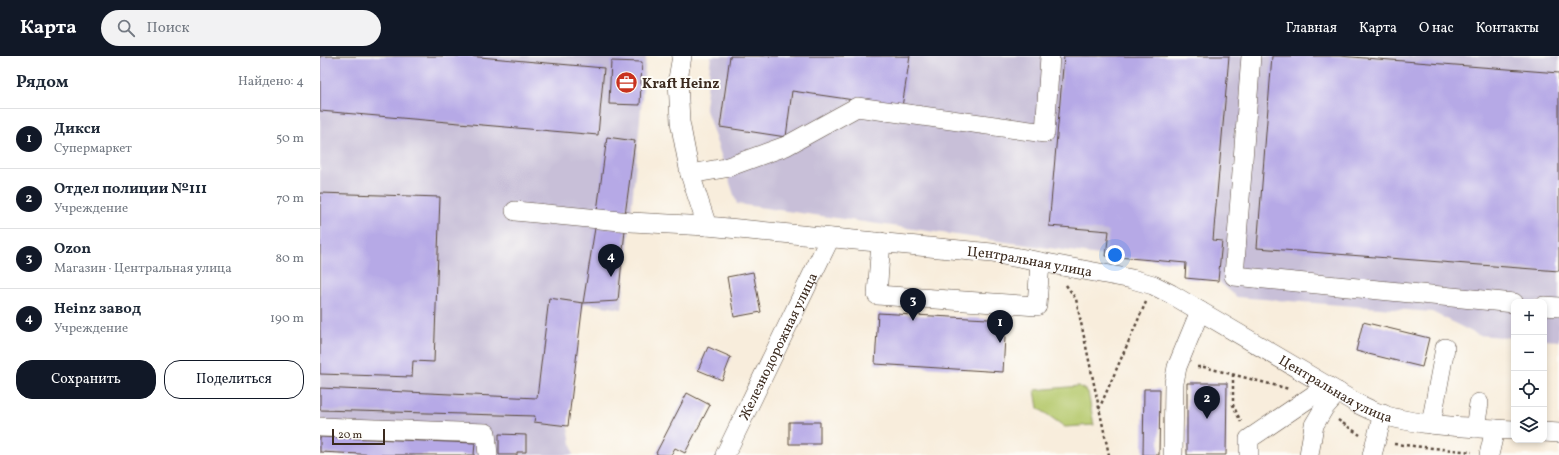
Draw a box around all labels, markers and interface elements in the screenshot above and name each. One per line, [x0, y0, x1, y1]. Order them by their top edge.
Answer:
search box [101, 10, 381, 46]
text: Карта [20, 15, 77, 41]
icon: search [115, 17, 137, 39]
text: Поиск [147, 18, 190, 39]
text: Главная [1286, 19, 1337, 38]
text: Карта [1359, 19, 1397, 38]
text: О нас [1419, 19, 1454, 38]
text: Контакты [1476, 19, 1539, 38]
office icon: Kraft Heinz [613, 70, 639, 96]
text: Рядом [16, 71, 69, 94]
text: Найдено: 4 [238, 73, 304, 91]
place label: Kraft Heinz [642, 75, 719, 94]
text: Дикси [54, 119, 100, 140]
text: 1 [26, 130, 32, 148]
text: 50 m [276, 130, 304, 148]
text: Супермаркет [54, 140, 132, 158]
text: Отдел полиции №111 [54, 179, 207, 200]
text: 2 [26, 190, 32, 208]
text: 70 m [276, 190, 304, 208]
text: Учреждение [54, 200, 128, 218]
text: Ozon [54, 239, 91, 260]
street label: Центральная улица [966, 243, 1094, 282]
pin: 4 [598, 244, 624, 277]
your location [1105, 245, 1125, 265]
text: 3 [26, 250, 32, 268]
text: 80 m [275, 250, 304, 268]
text: Магазин · Центральная улица [54, 260, 232, 278]
street label: Железнодорожная улица [735, 270, 823, 424]
pin: 3 [900, 288, 926, 321]
text: Heinz завод [54, 299, 141, 320]
map controls [1511, 299, 1547, 443]
button: + [1511, 299, 1547, 335]
text: 4 [25, 310, 33, 328]
text: 190 m [270, 310, 304, 328]
pin: 1 [987, 310, 1013, 343]
text: Учреждение [54, 320, 128, 338]
button: − [1511, 335, 1547, 371]
street label: Центральная улица [1275, 351, 1394, 428]
button: Сохранить [16, 360, 156, 399]
button: Поделиться [164, 360, 304, 399]
button: locate [1511, 371, 1547, 407]
pin: 2 [1194, 386, 1220, 419]
button: layers [1511, 407, 1547, 443]
scale bar [332, 427, 385, 446]
text: 20 m [338, 428, 362, 443]

